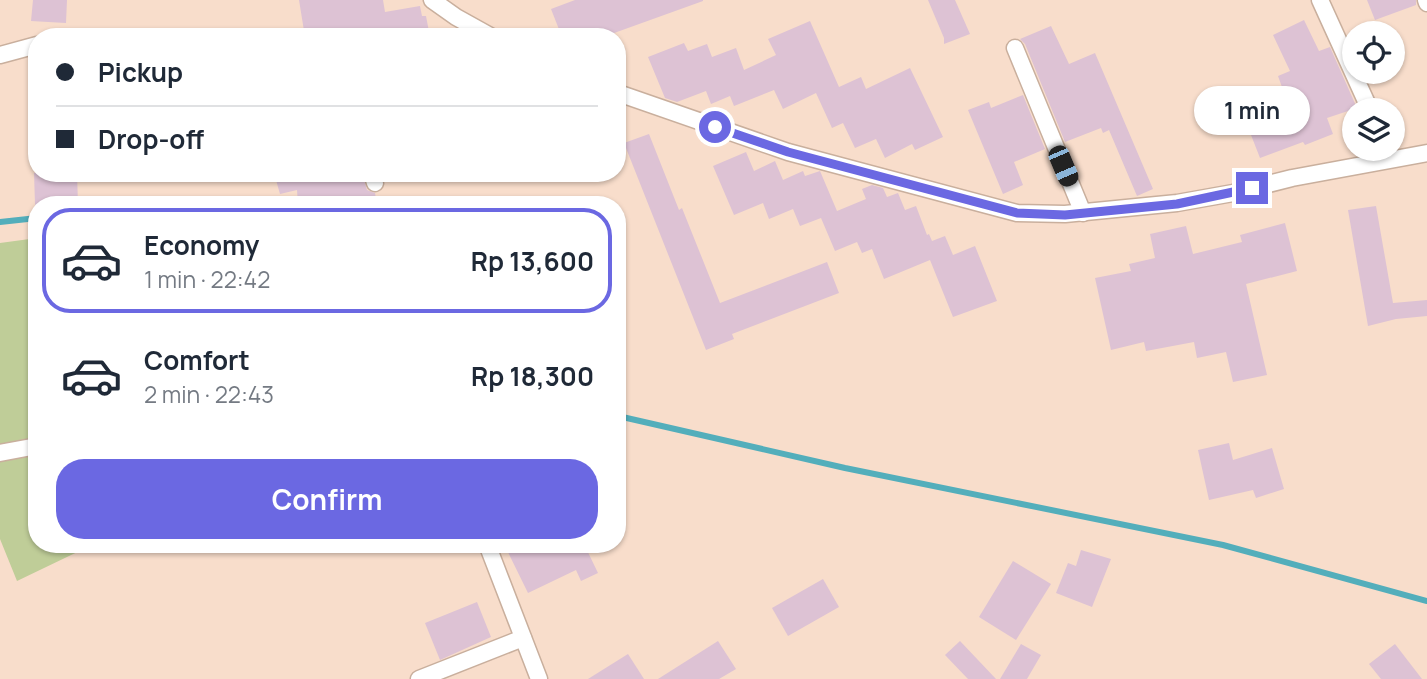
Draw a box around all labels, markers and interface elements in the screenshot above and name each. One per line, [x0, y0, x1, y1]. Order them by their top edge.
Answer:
map controls [1342, 21, 1405, 161]
button: locate [1342, 21, 1405, 84]
text: Pickup [98, 54, 183, 90]
callout: 1 min [1194, 86, 1310, 136]
text: 1 min [1224, 94, 1280, 126]
button: layers [1342, 98, 1405, 161]
route start [699, 111, 731, 143]
text: Drop-off [98, 121, 204, 157]
car [1046, 143, 1081, 189]
route end [1236, 172, 1268, 204]
text: Economy [144, 227, 259, 263]
icon: car [60, 229, 123, 292]
text: Rp 13,600 [471, 243, 594, 279]
text: 1 min · 22:42 [144, 263, 270, 295]
text: Comfort [144, 342, 250, 378]
icon: car [60, 344, 123, 407]
text: Rp 18,300 [471, 358, 594, 394]
text: 2 min · 22:43 [144, 378, 274, 410]
button: Confirm [56, 459, 598, 539]

